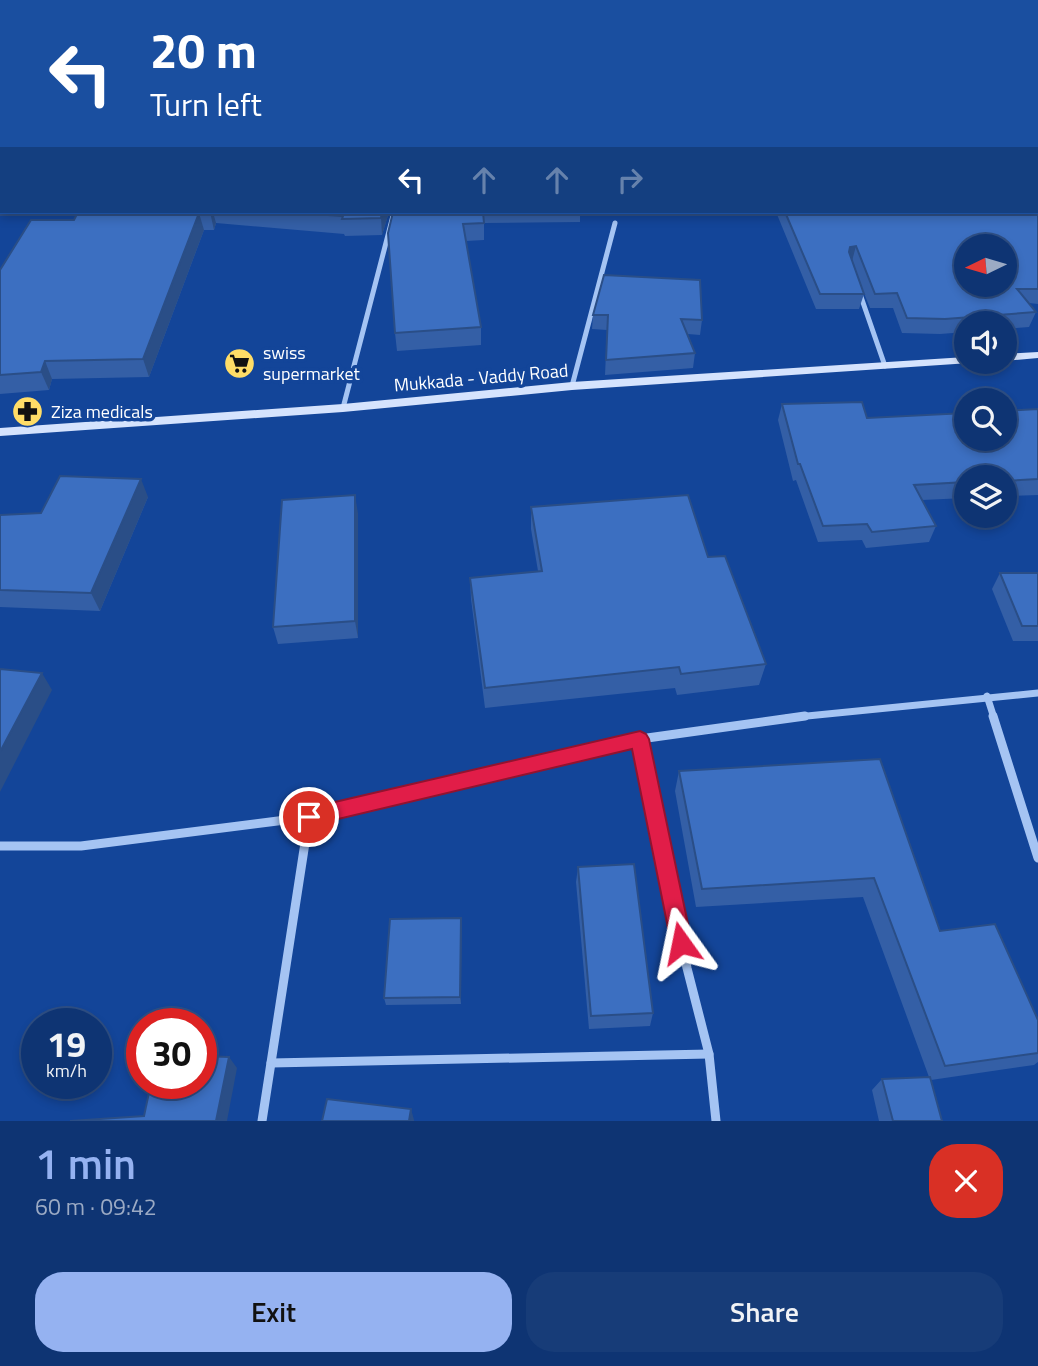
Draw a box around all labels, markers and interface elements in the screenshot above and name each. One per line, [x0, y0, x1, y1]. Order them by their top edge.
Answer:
text: 20 m [150, 12, 257, 87]
icon: left [35, 28, 126, 119]
text: Turn left [150, 80, 262, 128]
icon: left [392, 161, 430, 199]
icon: ahead [465, 161, 503, 199]
icon: ahead [538, 161, 576, 199]
icon: right [611, 161, 649, 199]
north arrow [954, 234, 1017, 298]
map controls [954, 234, 1017, 528]
button: sound [954, 311, 1017, 374]
place label: swiss supermarket [263, 339, 360, 387]
supermarket icon: swiss supermarket [223, 346, 257, 380]
street label: Mukkada - Vaddy Road [393, 356, 569, 399]
button: search [954, 388, 1017, 451]
pharmacy icon: Ziza medicals [11, 395, 45, 429]
place label: Ziza medicals [51, 398, 153, 425]
button: layers [954, 465, 1017, 528]
pin [279, 787, 339, 847]
icon: arrive [290, 798, 328, 836]
position arrow [644, 906, 718, 980]
speed limit sign: 30 [126, 1008, 217, 1099]
text: 19 [47, 1017, 86, 1071]
text: km/h [46, 1057, 87, 1084]
text: 1 min [35, 1131, 136, 1195]
button: close [929, 1144, 1003, 1218]
text: 60 m · 09:42 [35, 1189, 157, 1224]
button: Exit [35, 1272, 512, 1352]
button: Share [526, 1272, 1003, 1352]

